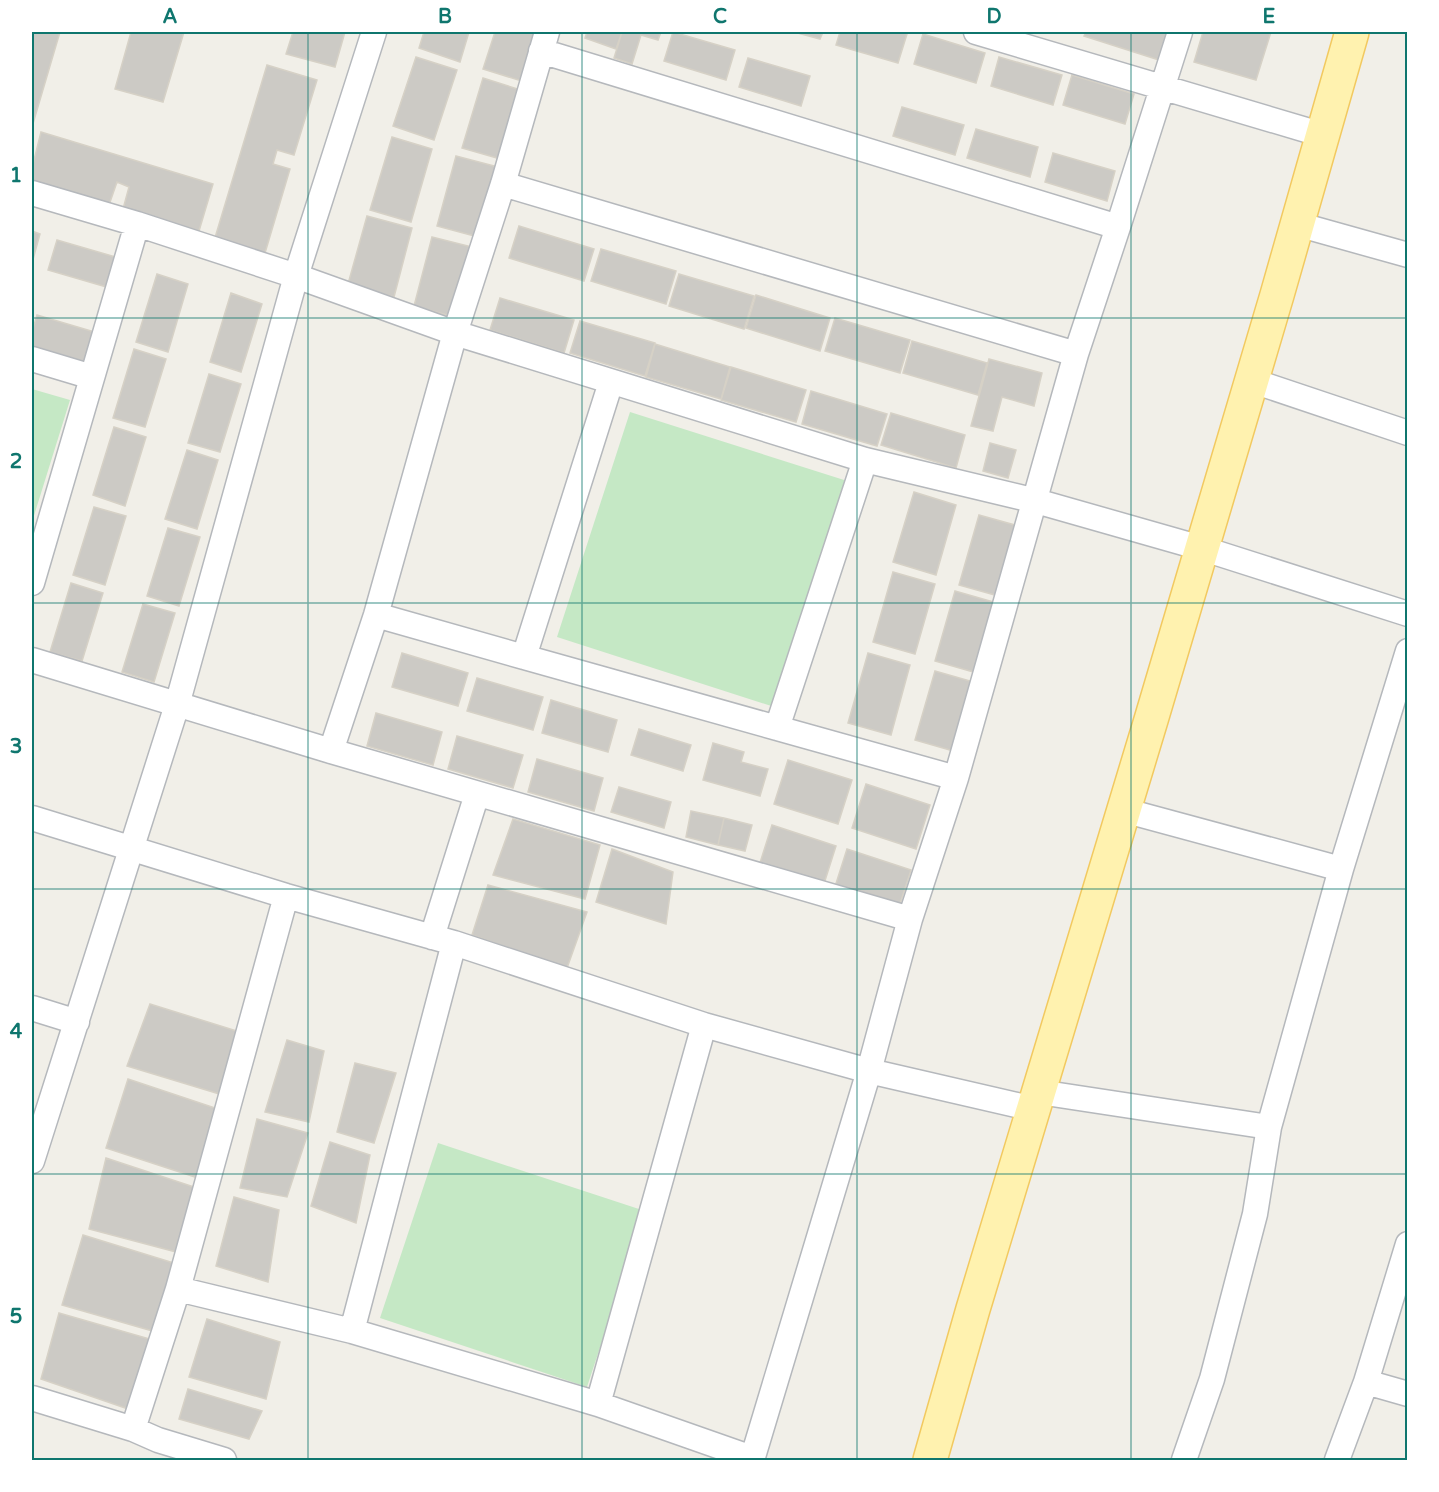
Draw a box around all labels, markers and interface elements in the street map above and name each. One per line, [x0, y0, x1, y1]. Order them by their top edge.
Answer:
text: A [163, 5, 178, 29]
text: B [438, 5, 452, 29]
text: C [713, 5, 727, 29]
text: D [986, 5, 1002, 29]
text: E [1263, 5, 1276, 29]
text: 1 [10, 164, 22, 188]
text: 2 [10, 450, 22, 474]
text: 3 [10, 735, 22, 759]
text: 4 [10, 1020, 23, 1044]
text: 5 [10, 1305, 22, 1329]

